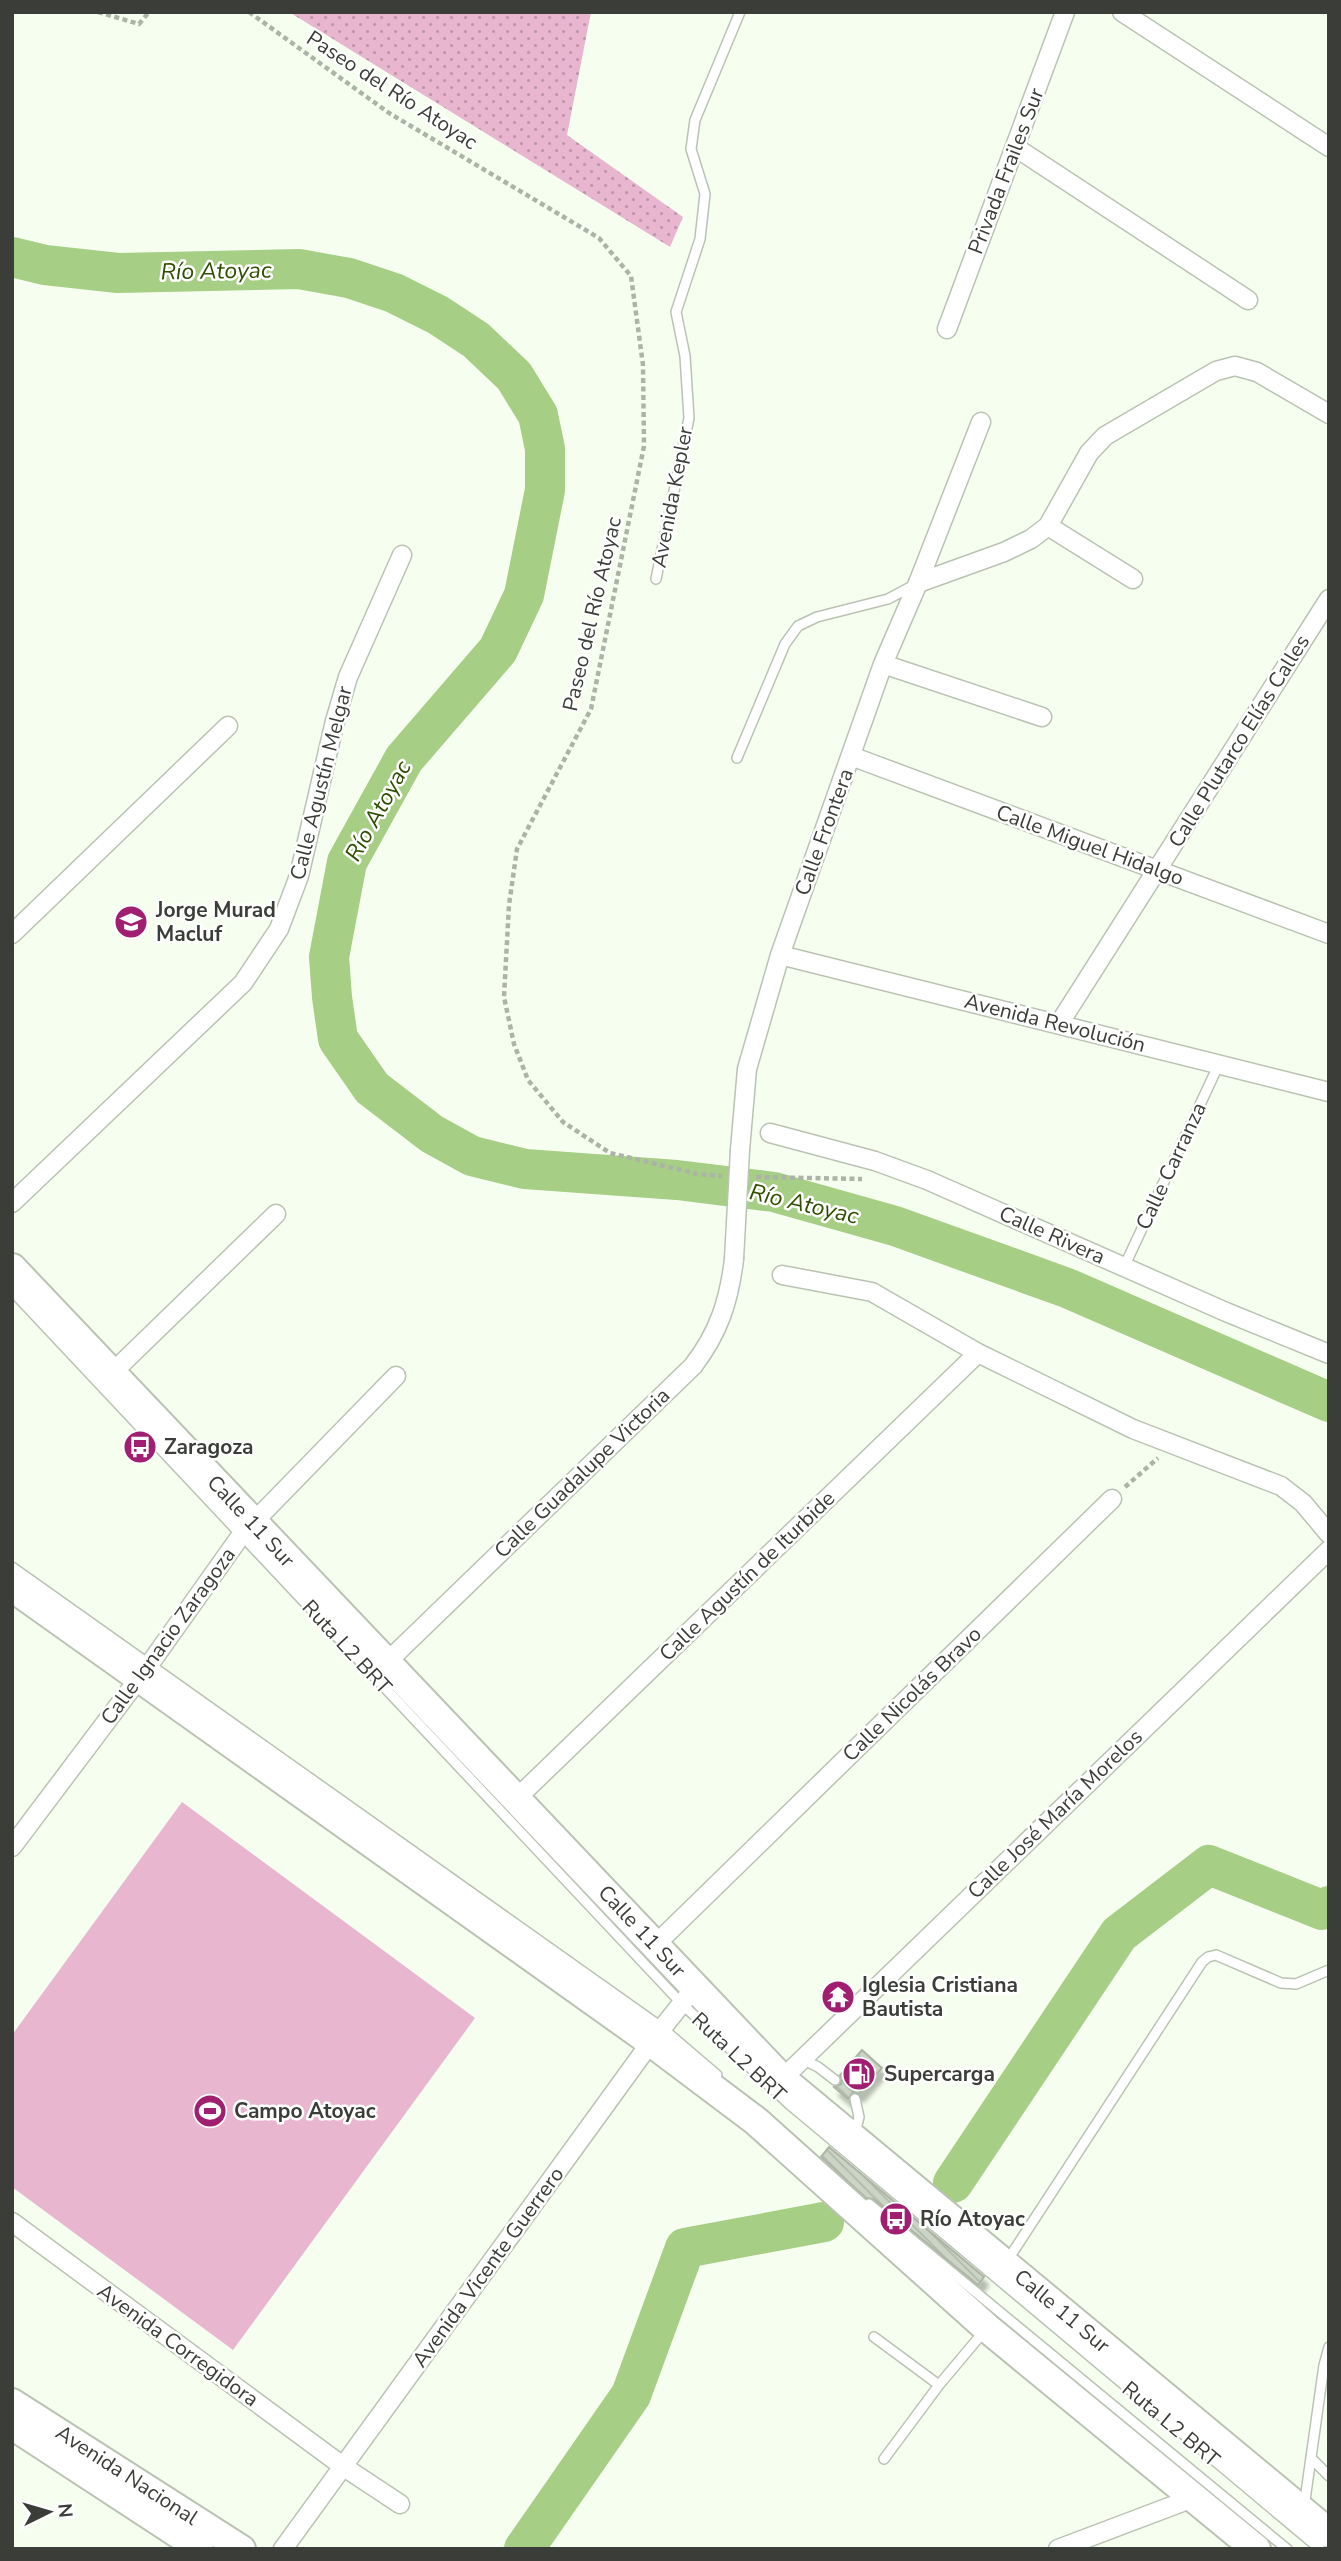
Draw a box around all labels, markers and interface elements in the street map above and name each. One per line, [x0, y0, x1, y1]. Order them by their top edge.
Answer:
street label: Paseo del Río Atoyac [301, 24, 483, 156]
street label: Privada Frailes Sur [961, 84, 1051, 258]
water label: Río Atoyac [160, 255, 272, 287]
street label: Avenida Kepler [645, 424, 700, 570]
street label: Paseo del Río Atoyac [556, 514, 628, 714]
street label: Calle Plutarco Elías Calles [1162, 629, 1316, 853]
street label: Calle Agustín Melgar [283, 683, 359, 883]
water label: Río Atoyac [338, 755, 419, 867]
street label: Calle Frontera [788, 765, 860, 899]
street label: Calle Miguel Hidalgo [992, 798, 1188, 892]
place label: Jorge Murad Macluf [155, 896, 276, 948]
school or university icon: Jorge Murad Macluf [112, 903, 150, 941]
street label: Avenida Revolución [962, 987, 1148, 1059]
street label: Calle Carranza [1129, 1098, 1213, 1234]
water label: Río Atoyac [746, 1176, 862, 1232]
street label: Calle Rivera [995, 1199, 1109, 1271]
street label: Calle Guadalupe Victoria [488, 1382, 676, 1564]
bus stop icon: Zaragoza [121, 1428, 159, 1466]
place label: Zaragoza [164, 1433, 254, 1461]
street label: Calle 11 Sur [201, 1469, 301, 1574]
street label: Calle Agustín de Iturbide [653, 1485, 841, 1667]
street label: Calle Ignacio Zaragoza [94, 1542, 242, 1730]
street label: Ruta L2 BRT [296, 1594, 398, 1701]
street label: Calle Nicolás Bravo [836, 1620, 988, 1768]
street label: Calle José María Morelos [961, 1723, 1149, 1905]
street label: Calle 11 Sur [592, 1879, 692, 1984]
place label: Iglesia Cristiana Bautista [862, 1971, 1018, 2023]
temple icon: Iglesia Cristiana Bautista [819, 1978, 857, 2016]
street label: Ruta L2 BRT [686, 2006, 793, 2108]
fuel station icon: Supercarga [840, 2055, 878, 2093]
place label: Supercarga [884, 2060, 995, 2088]
sports icon: Campo Atoyac [191, 2092, 229, 2130]
place label: Campo Atoyac [234, 2097, 376, 2125]
street label: Avenida Vicente Guerrero [406, 2161, 570, 2373]
bus stop icon: Río Atoyac [877, 2200, 915, 2238]
place label: Río Atoyac [920, 2205, 1025, 2233]
street label: Calle 11 Sur [1008, 2263, 1116, 2360]
street label: Avenida Corregidora [92, 2277, 264, 2413]
street label: Ruta L2 BRT [1116, 2375, 1226, 2473]
street label: Avenida Nacional [51, 2420, 203, 2530]
north arrow [14, 2477, 84, 2547]

